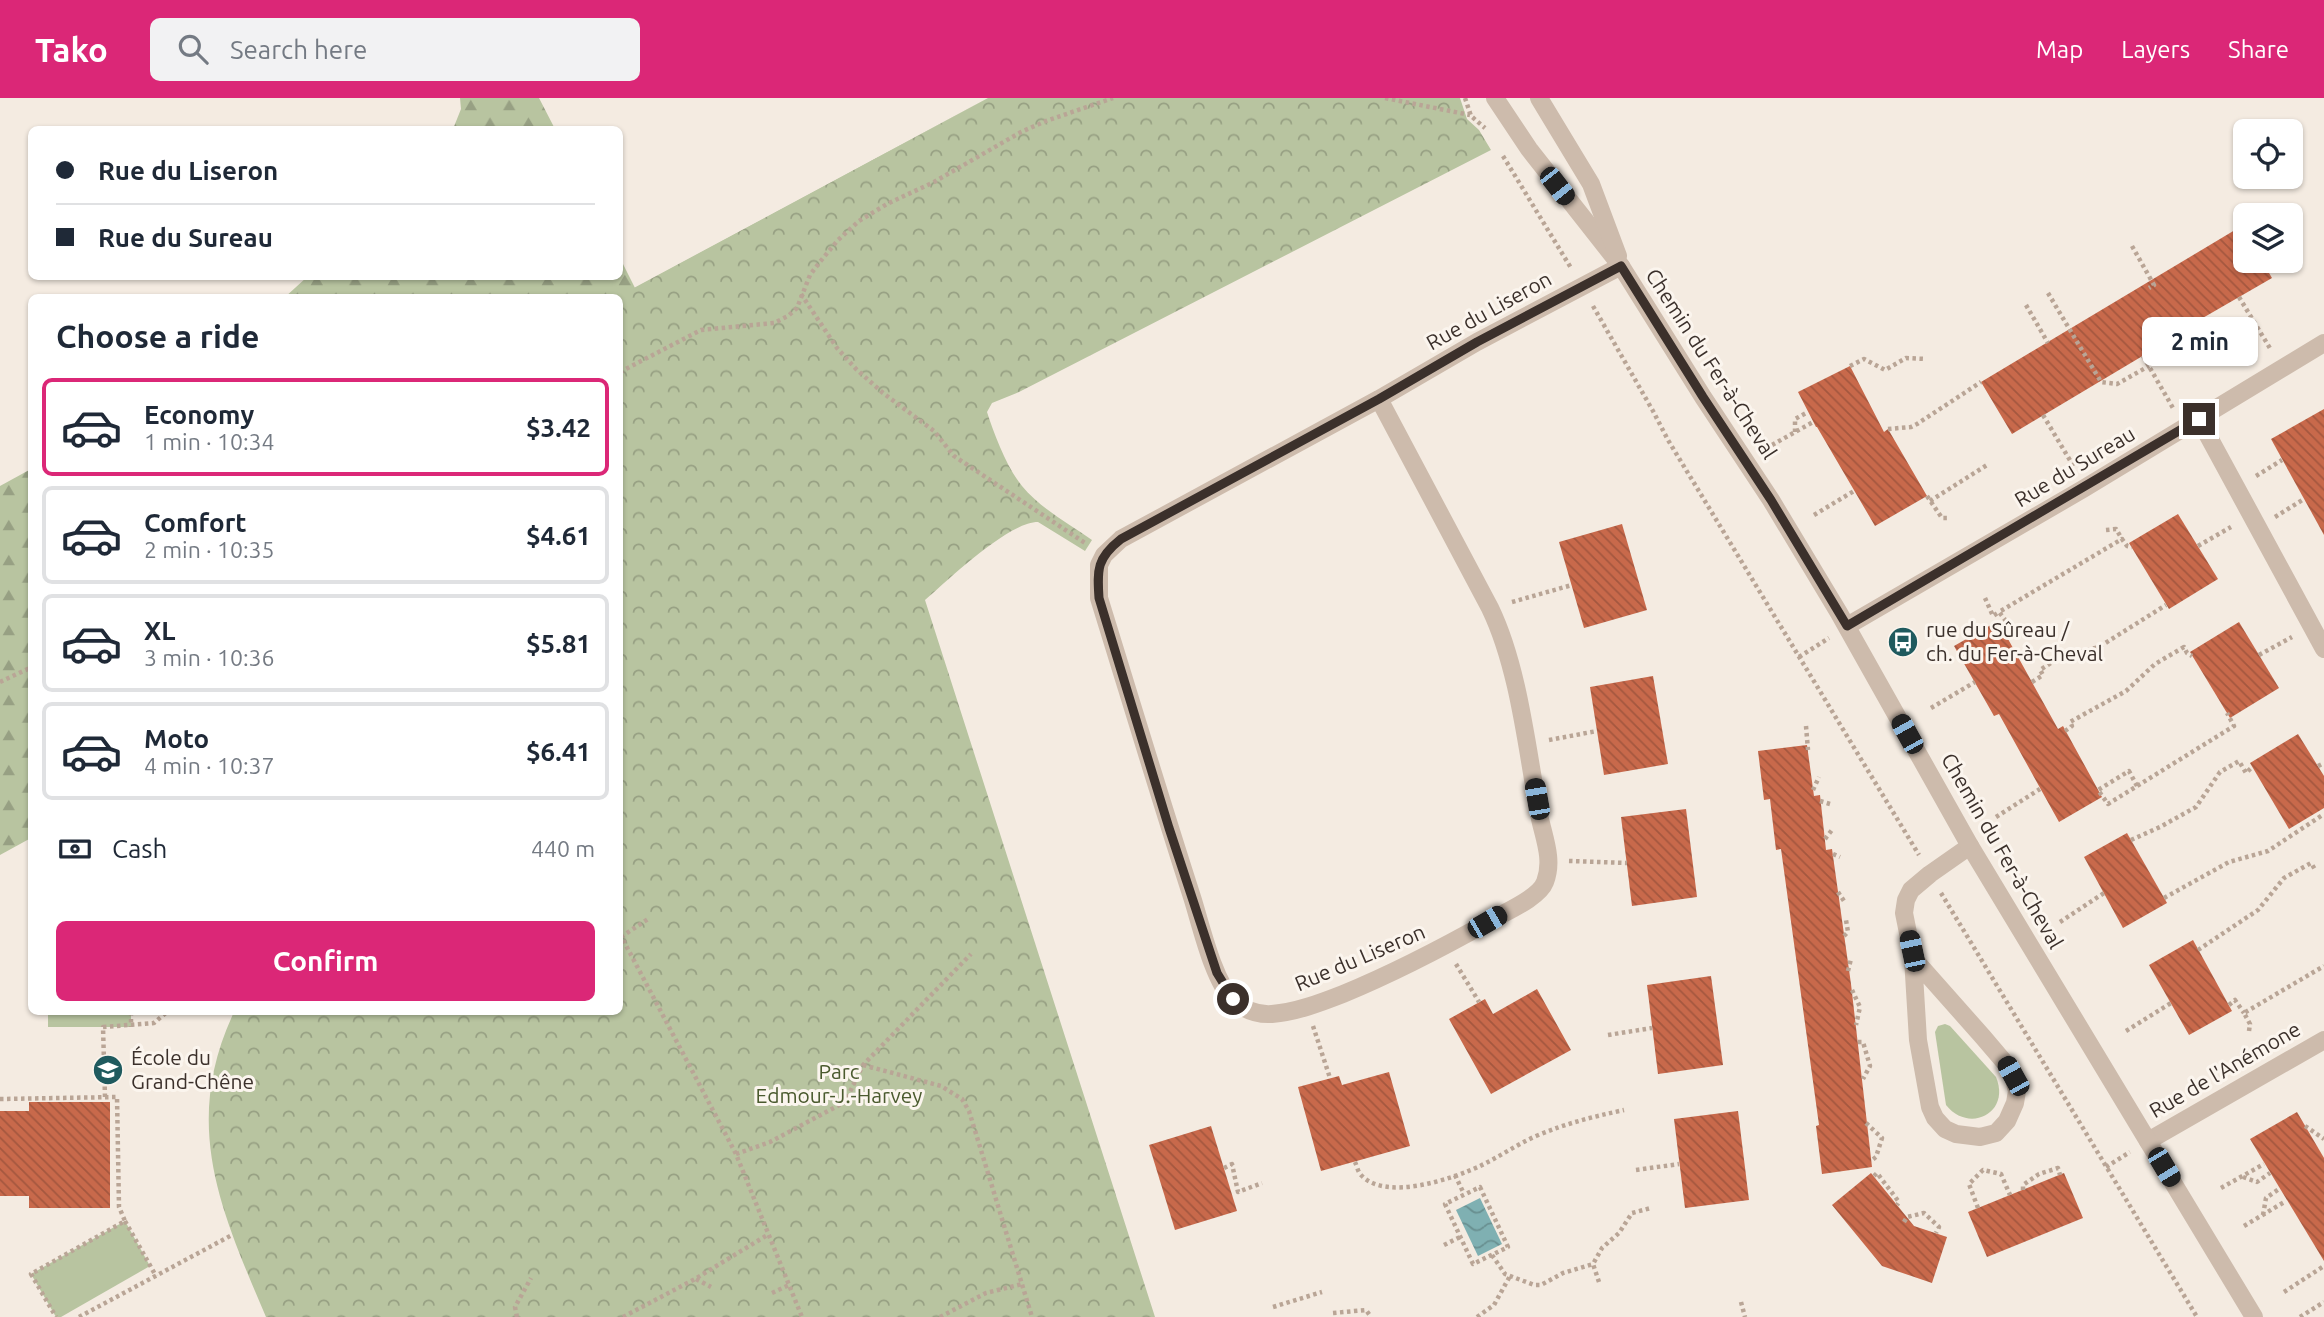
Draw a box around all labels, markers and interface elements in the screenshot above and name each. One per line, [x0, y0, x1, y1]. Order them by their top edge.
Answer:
search box [150, 18, 640, 81]
icon: search [174, 30, 212, 68]
text: Tako [35, 31, 108, 68]
text: Search here [230, 35, 367, 64]
text: Map [2036, 36, 2083, 63]
text: Layers [2121, 36, 2190, 63]
text: Share [2228, 36, 2289, 63]
map controls [2233, 119, 2303, 273]
button: locate [2233, 119, 2303, 189]
text: Rue du Liseron [98, 156, 278, 185]
car [1536, 163, 1579, 209]
button: layers [2233, 203, 2303, 273]
text: Rue du Sureau [98, 223, 273, 252]
street label: Chemin du Fer-à-Cheval [1641, 264, 1782, 463]
street label: Rue du Liseron [1422, 266, 1555, 354]
callout: 2 min [2141, 317, 2257, 366]
text: Choose a ride [56, 318, 259, 354]
text: 2 min [2171, 329, 2229, 354]
icon: car [60, 396, 123, 459]
text: Economy [144, 400, 254, 429]
route end [2183, 403, 2215, 435]
text: $3.42 [526, 413, 591, 442]
street label: Rue du Sureau [2010, 421, 2139, 511]
text: 1 min · 10:34 [144, 429, 275, 454]
icon: car [60, 504, 123, 567]
text: Comfort [144, 508, 247, 537]
text: $4.61 [526, 521, 591, 550]
text: 2 min · 10:35 [144, 537, 275, 562]
icon: car [60, 612, 123, 675]
text: XL [144, 616, 175, 645]
place label: rue du Sûreau / ch. du Fer-à-Cheval [1926, 617, 2103, 665]
bus stop icon: rue du Sûreau / ch. du Fer-à-Cheval [1886, 625, 1920, 659]
text: $5.81 [526, 629, 591, 658]
text: 3 min · 10:36 [144, 645, 275, 670]
car [1888, 711, 1927, 757]
icon: car [60, 720, 123, 783]
text: Moto [144, 724, 209, 753]
text: $6.41 [526, 737, 591, 766]
street label: Chemin du Fer-à-Cheval [1937, 748, 2069, 953]
text: 4 min · 10:37 [144, 753, 275, 778]
car [1524, 776, 1551, 822]
icon: cash [56, 830, 94, 868]
text: Cash [112, 834, 167, 863]
text: 440 m [531, 836, 595, 861]
car [1464, 902, 1511, 942]
street label: Rue du Liseron [1291, 919, 1428, 995]
button: Confirm [56, 921, 595, 1001]
car [1898, 928, 1927, 974]
route start [1217, 983, 1249, 1015]
street label: Rue de l'Anémone [2145, 1016, 2304, 1122]
place label: École du Grand-Chêne [131, 1045, 254, 1093]
school or university icon: École du Grand-Chêne [91, 1053, 125, 1087]
car [1994, 1053, 2033, 1099]
park label: Parc Edmour-J.-Harvey [756, 1059, 922, 1107]
car [2145, 1144, 2184, 1190]

